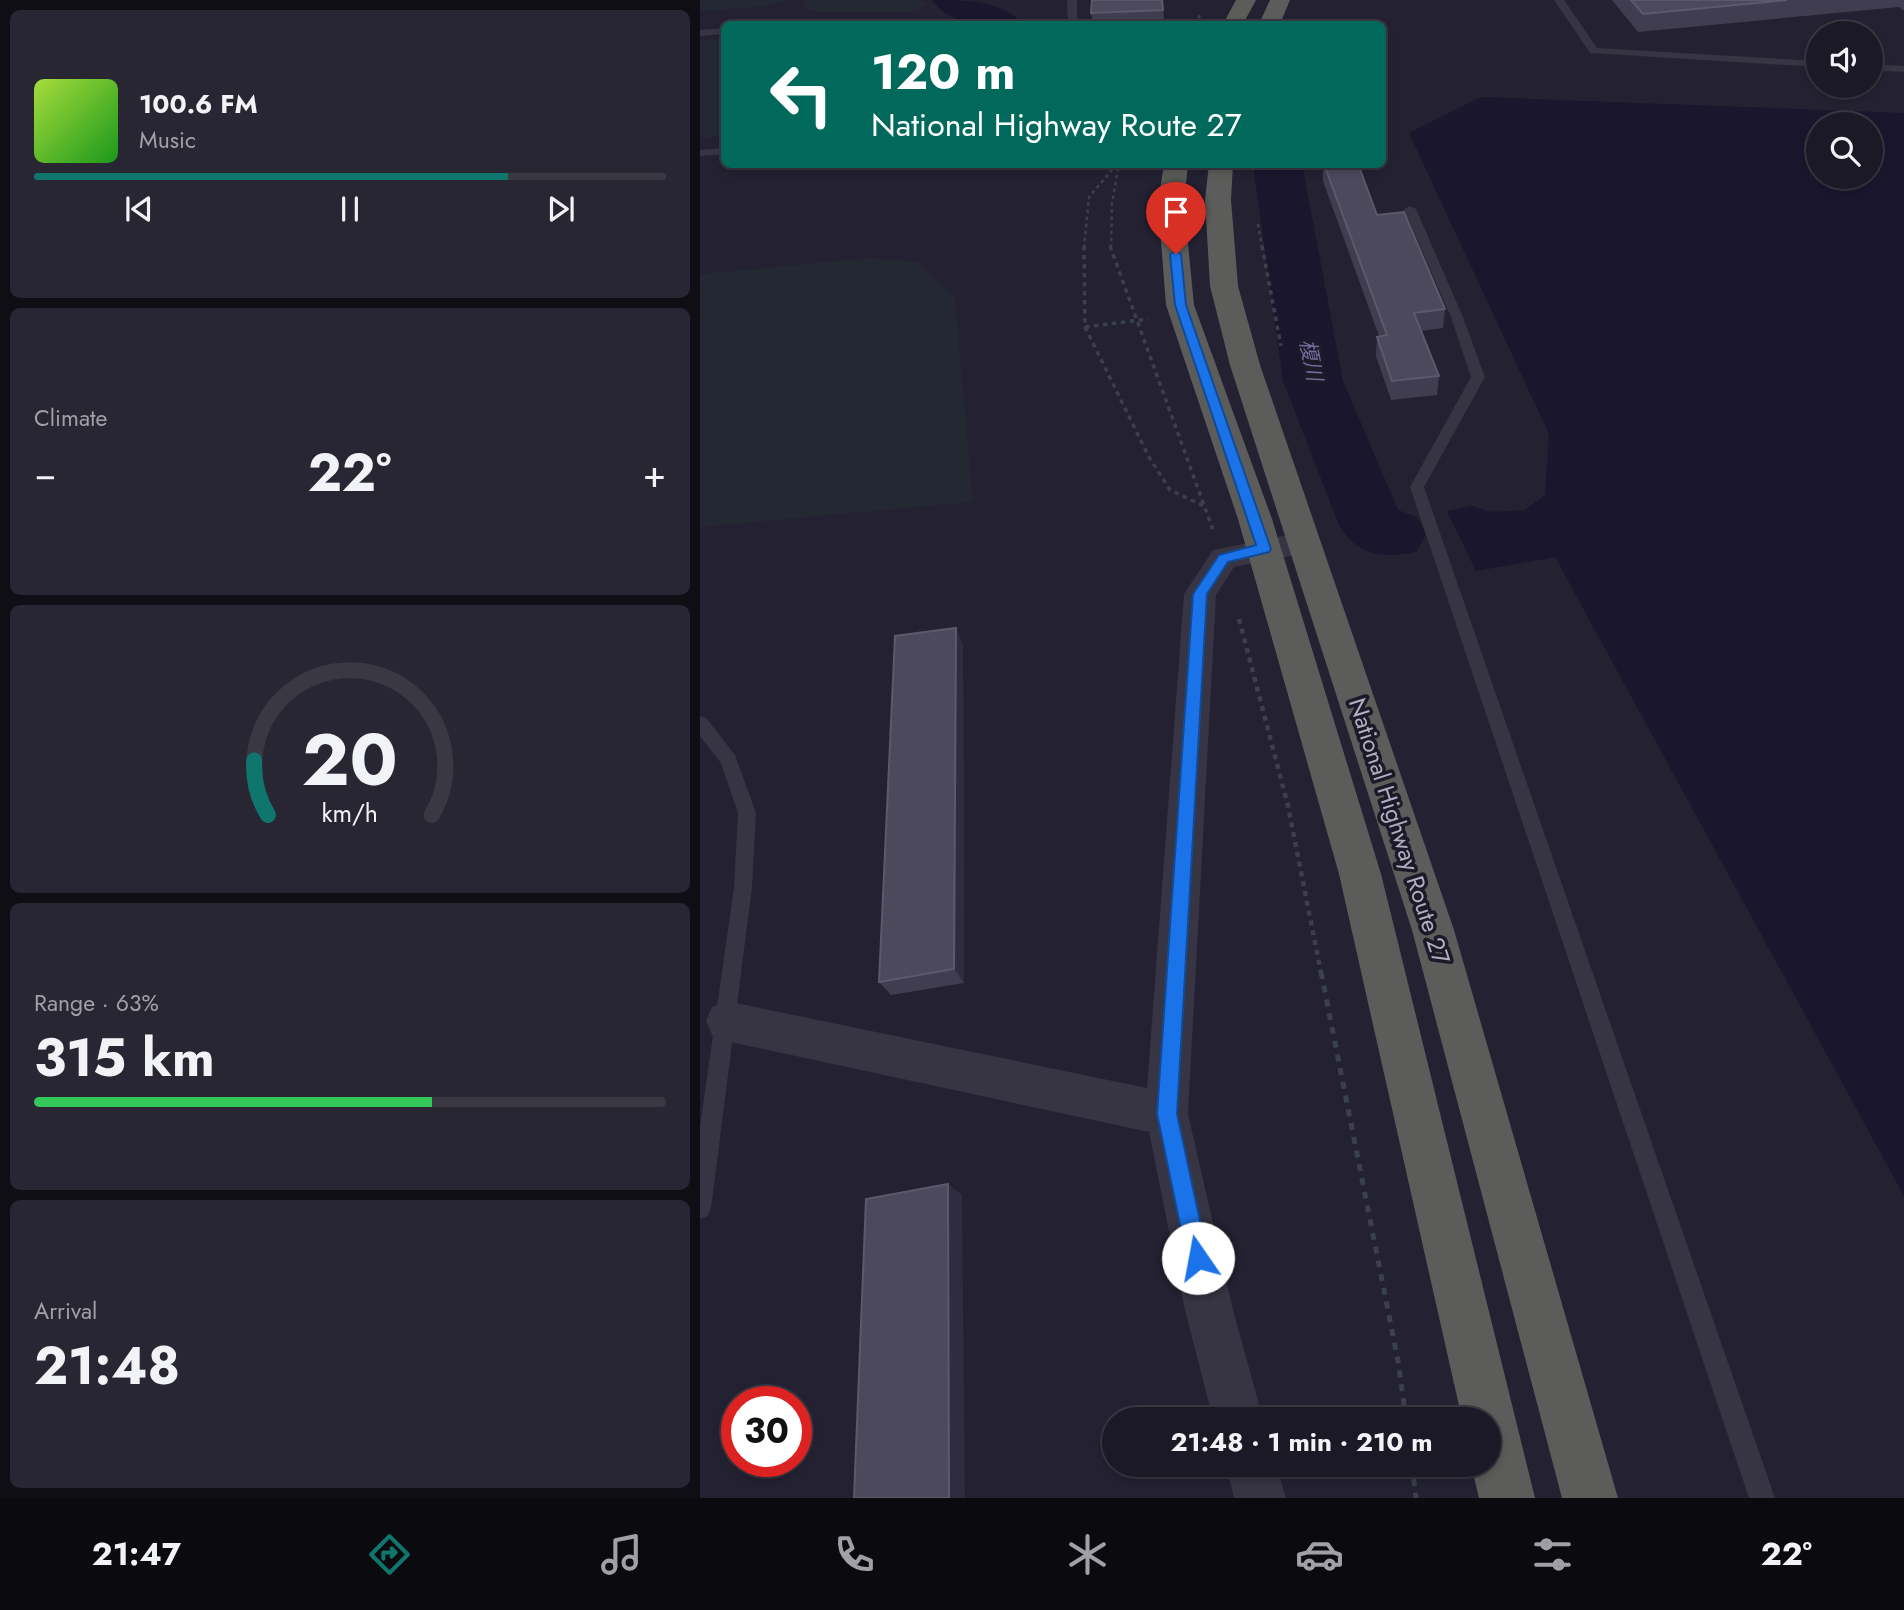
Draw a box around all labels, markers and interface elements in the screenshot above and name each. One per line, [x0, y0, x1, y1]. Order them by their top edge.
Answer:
map controls [1806, 21, 1883, 189]
button: sound [1806, 21, 1883, 98]
text: 120 m [871, 37, 1015, 107]
icon: left [756, 49, 847, 140]
text: 100.6 FM [139, 85, 258, 123]
text: National Highway Route 27 [871, 102, 1242, 148]
button: search [1806, 112, 1883, 189]
text: Music [139, 123, 196, 157]
pin [1146, 182, 1206, 254]
icon: previous [120, 190, 158, 228]
icon: pause [331, 190, 369, 228]
icon: next [542, 190, 580, 228]
icon: arrive [1157, 193, 1195, 231]
water label: 榎川 [1292, 337, 1330, 385]
text: Climate [34, 401, 107, 435]
text: 22° [308, 435, 391, 511]
text: − [34, 446, 56, 501]
text: + [643, 446, 666, 501]
street label: National Highway Route 27 [1340, 693, 1459, 969]
text: 20 [302, 707, 398, 812]
text: km/h [322, 795, 378, 831]
text: Range · 63% [34, 986, 159, 1020]
text: 315 km [34, 1020, 215, 1096]
position arrow [1161, 1221, 1235, 1295]
text: Arrival [34, 1294, 97, 1328]
text: 21:48 [34, 1328, 180, 1404]
speed limit sign: 30 [721, 1386, 812, 1477]
text: 21:48 · 1 min · 210 m [1170, 1423, 1433, 1461]
icon: directions [365, 1530, 414, 1579]
icon: music [597, 1530, 646, 1579]
icon: phone [830, 1530, 879, 1579]
icon: climate [1063, 1530, 1112, 1579]
icon: car [1295, 1530, 1344, 1579]
icon: filters [1528, 1530, 1577, 1579]
text: 21:47 [92, 1531, 181, 1577]
text: 22° [1761, 1531, 1812, 1577]

